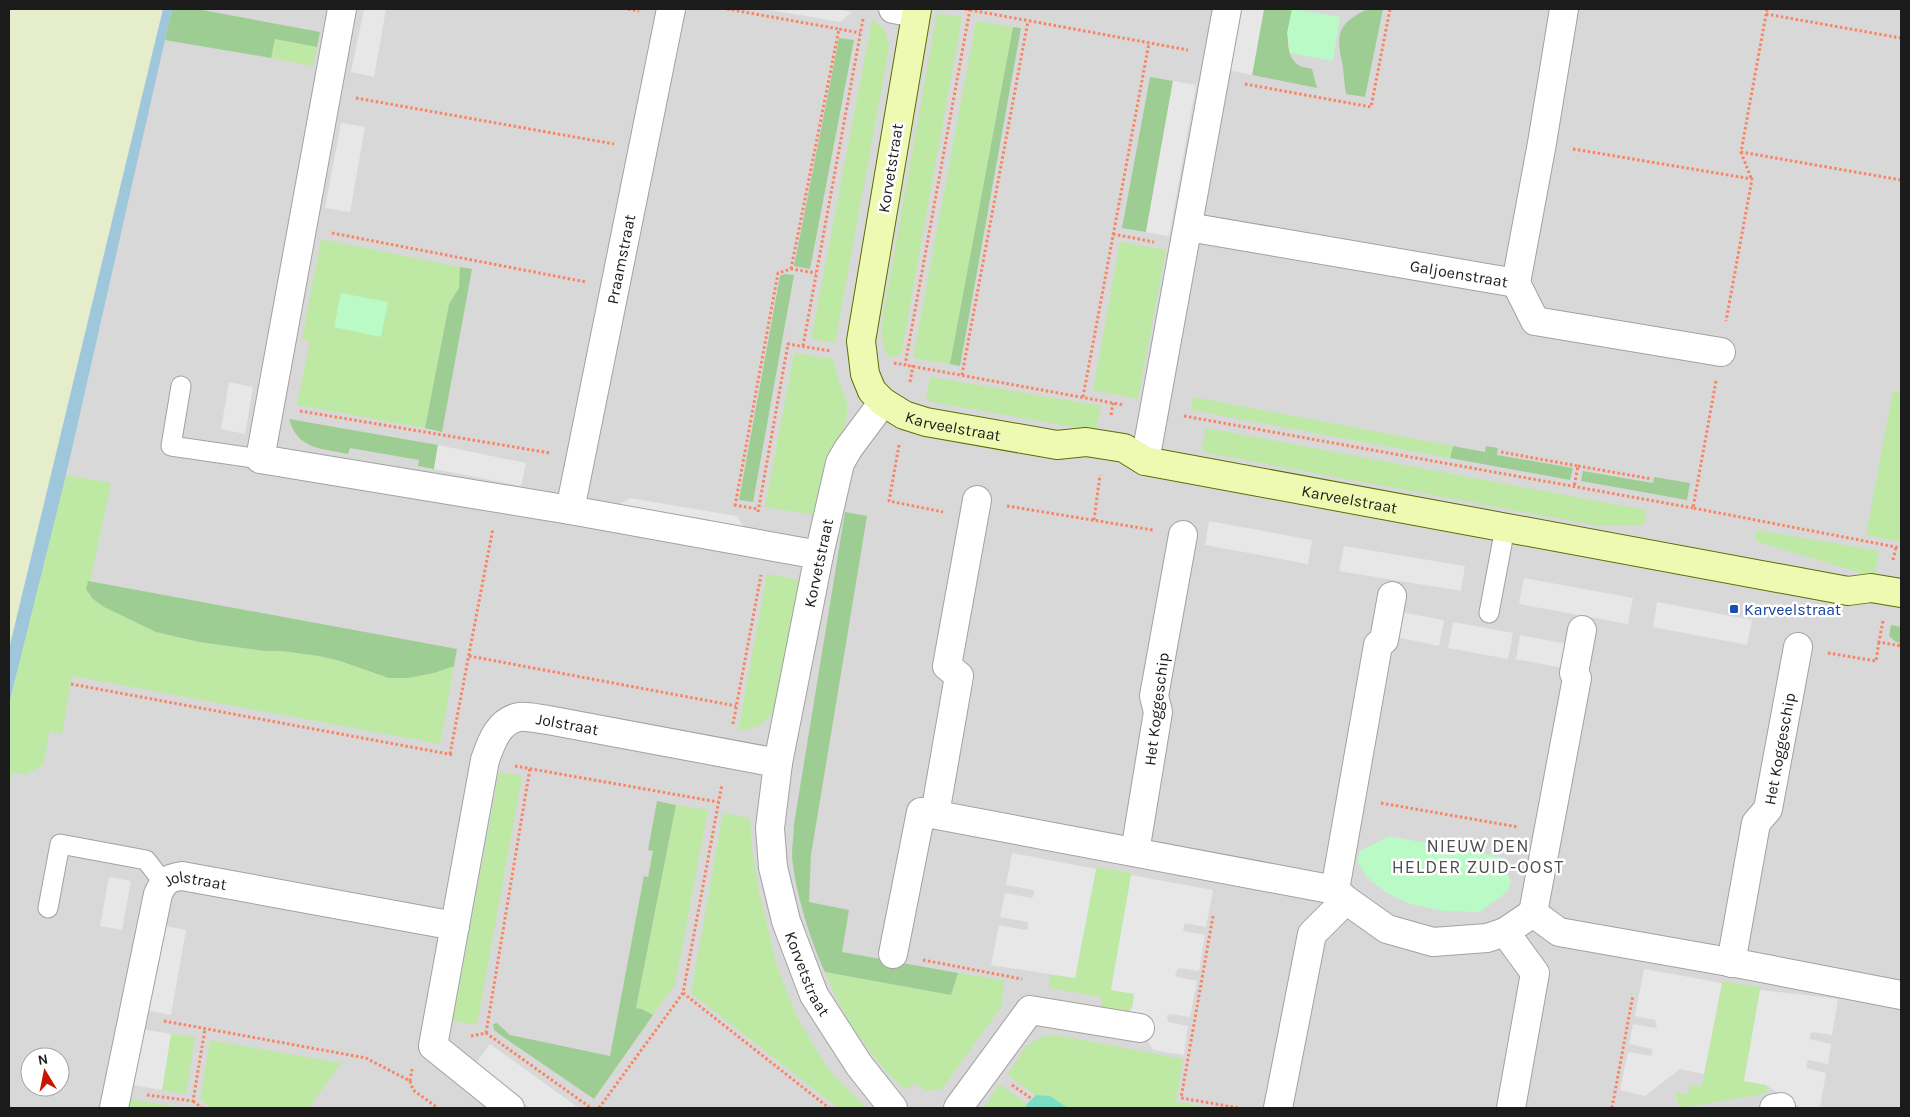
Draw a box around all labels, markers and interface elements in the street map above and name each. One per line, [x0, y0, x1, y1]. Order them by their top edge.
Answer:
street label: Korvetstraat [874, 122, 907, 214]
street label: Praamstraat [603, 213, 639, 306]
street label: Galjoenstraat [1409, 256, 1509, 291]
street label: Karveelstraat [903, 407, 1002, 445]
street label: Karveelstraat [1300, 481, 1399, 517]
street label: Korvetstraat [800, 517, 837, 609]
place label: Karveelstraat [1744, 600, 1841, 619]
marker: Karveelstraat [1728, 603, 1740, 615]
street label: Het Koggeschip [1140, 651, 1173, 767]
street label: Het Koggeschip [1760, 691, 1799, 807]
street label: Jolstraat [535, 709, 600, 739]
district label: NIEUW DEN HELDER ZUID-OOST [1392, 835, 1564, 878]
street label: Jolstraat [160, 867, 228, 894]
street label: Korvetstraat [781, 929, 834, 1020]
north arrow [20, 1047, 70, 1097]
text: N [36, 1050, 49, 1069]

